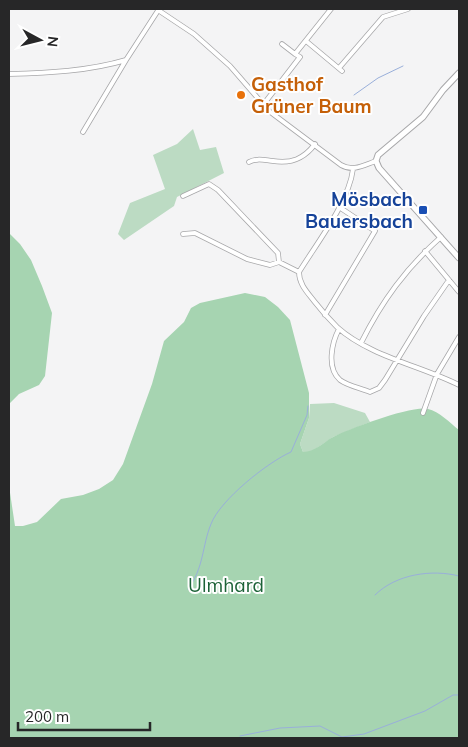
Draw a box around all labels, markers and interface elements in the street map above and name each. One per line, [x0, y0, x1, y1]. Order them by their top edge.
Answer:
north arrow [15, 15, 65, 65]
text: N [43, 35, 62, 48]
place label: Gasthof Grüner Baum [251, 72, 372, 118]
marker: Gasthof Grüner Baum [235, 89, 247, 101]
place label: Mösbach Bauersbach [305, 187, 413, 233]
marker: Mösbach Bauersbach [417, 204, 429, 216]
park label: Ulmhard [188, 573, 264, 597]
scale bar [18, 700, 150, 732]
text: 200 m [25, 707, 69, 726]

